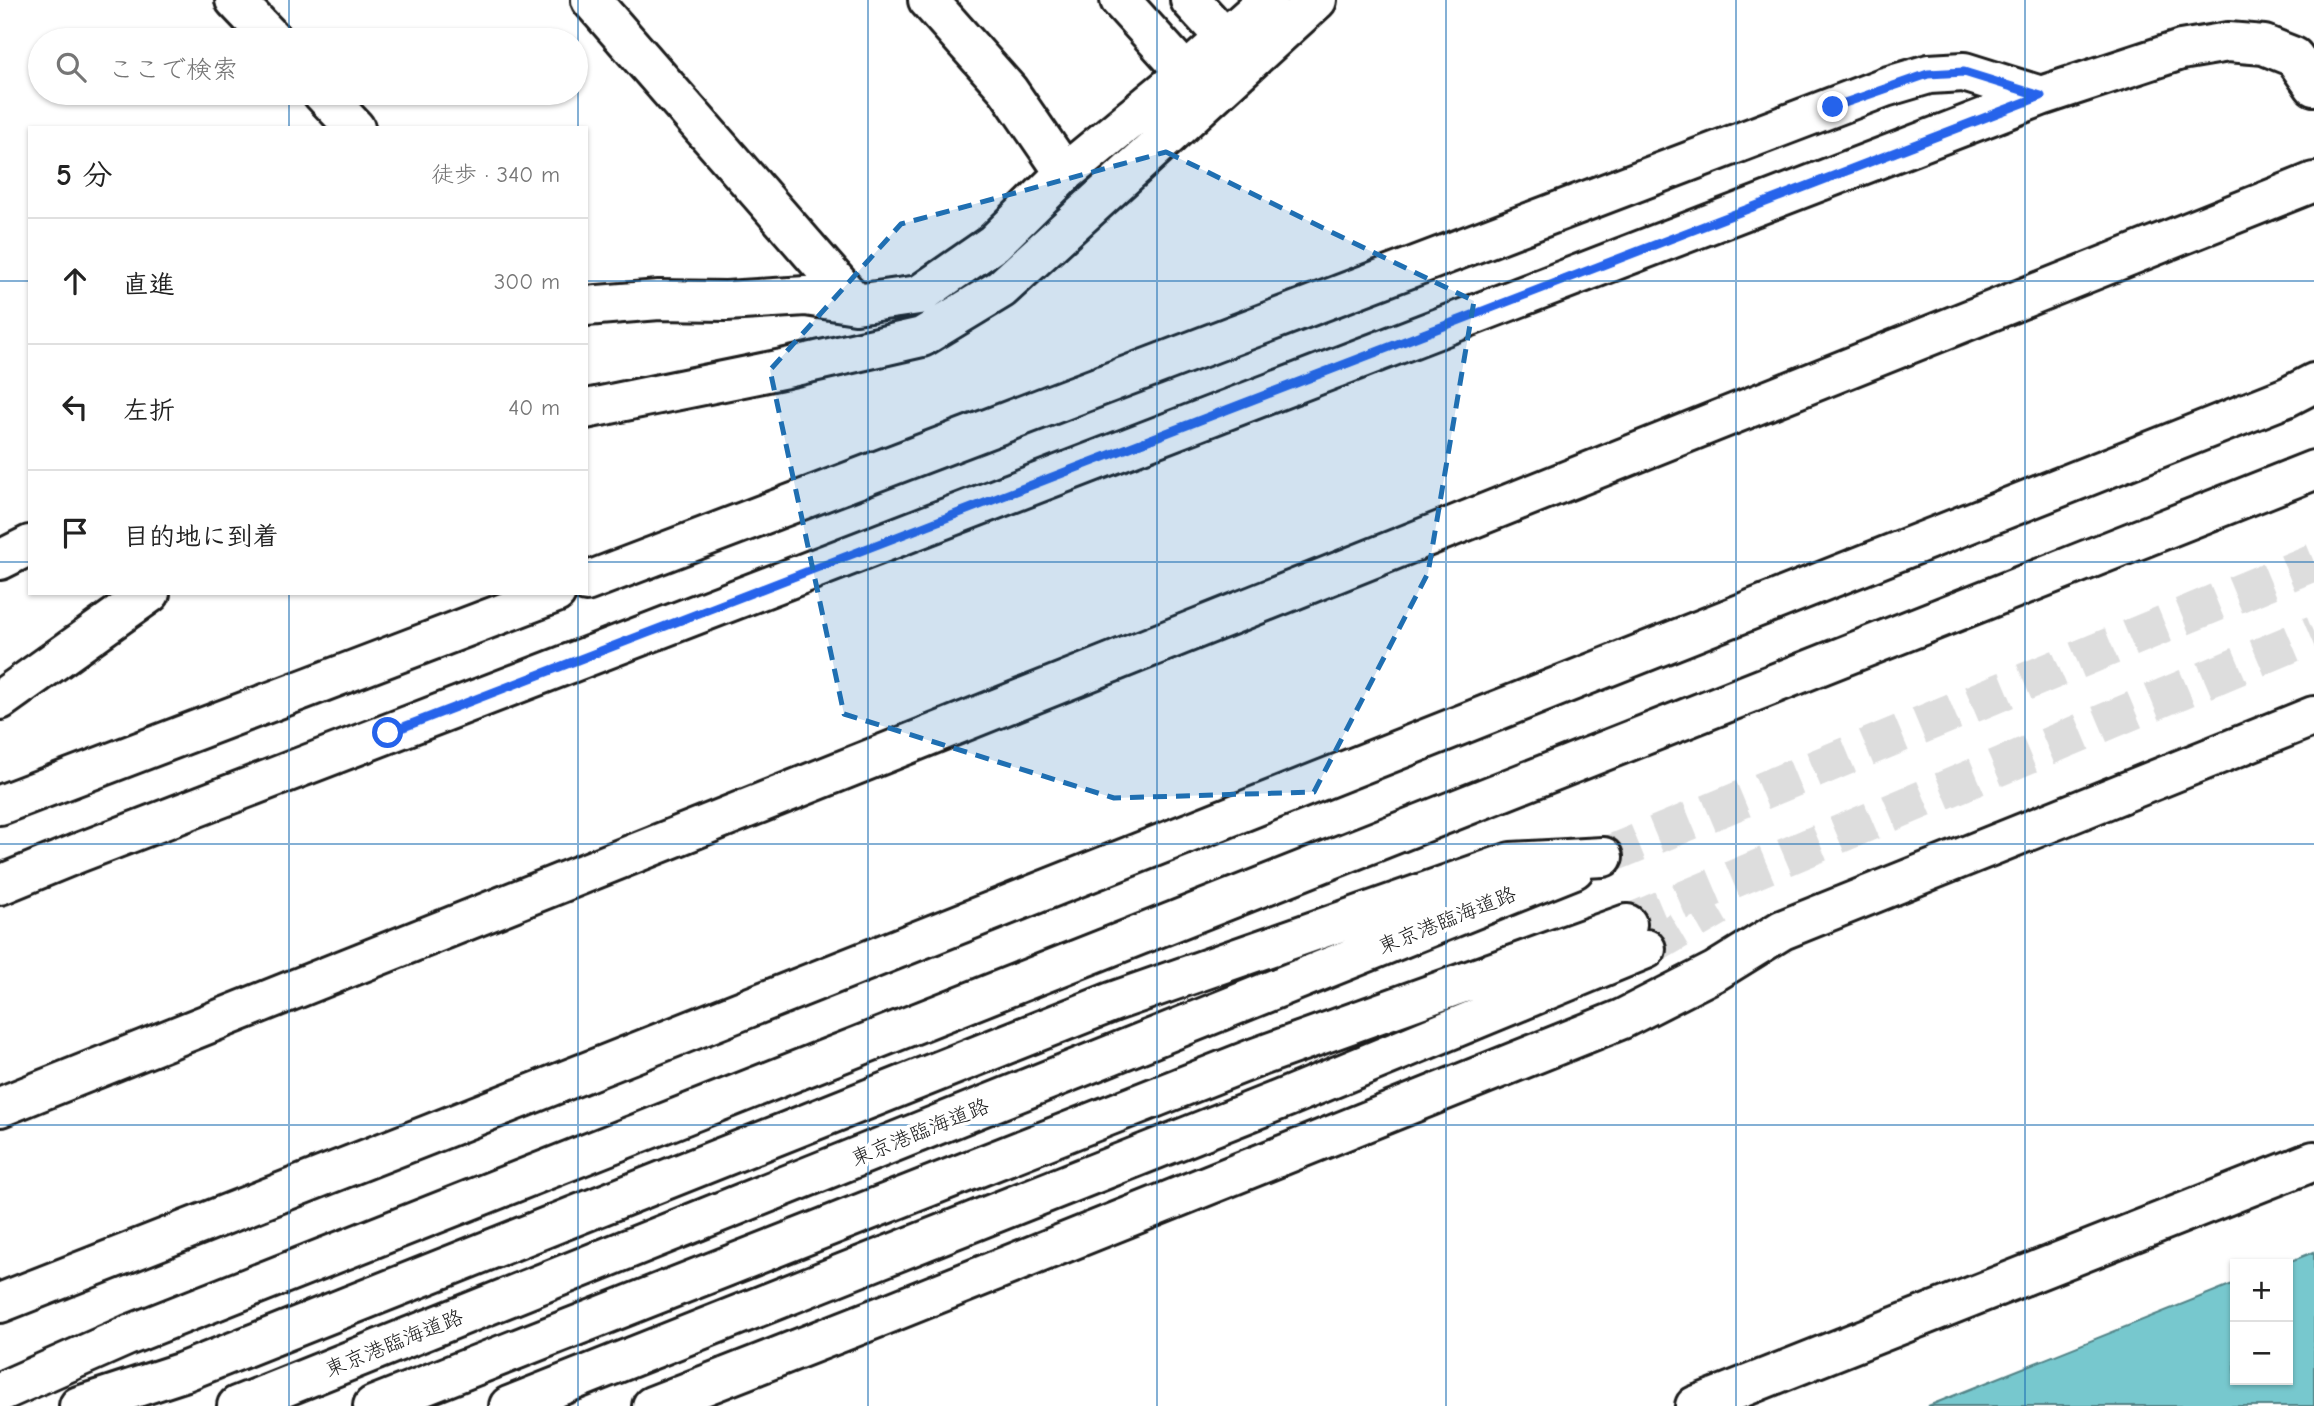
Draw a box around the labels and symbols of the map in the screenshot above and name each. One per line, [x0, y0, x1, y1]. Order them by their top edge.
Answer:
route end [1817, 91, 1848, 122]
route start [372, 717, 403, 748]
street label: 東京港臨海道路 [1374, 881, 1520, 959]
street label: 東京港臨海道路 [847, 1093, 993, 1171]
street label: 東京港臨海道路 [321, 1304, 467, 1382]

